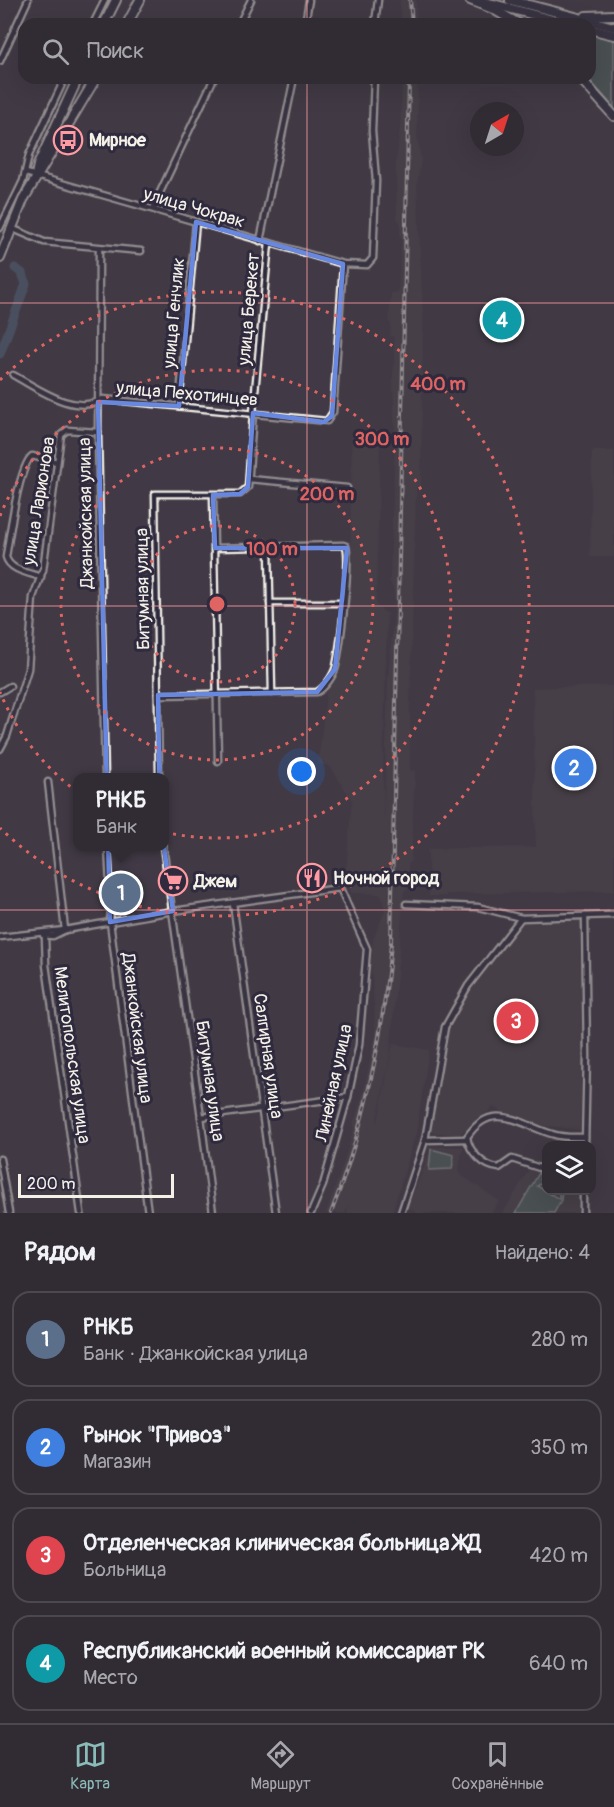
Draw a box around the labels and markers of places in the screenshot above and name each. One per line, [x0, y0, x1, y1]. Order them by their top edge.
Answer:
bus stop icon: Мирное [52, 124, 84, 156]
place label: Мирное [89, 129, 147, 152]
pin: 4 [482, 298, 522, 342]
centre of rings [207, 594, 227, 614]
pin: 2 [554, 746, 594, 790]
restaurant icon: Ночной город [296, 862, 328, 894]
supermarket icon: Джем [157, 865, 189, 897]
place label: Ночной город [333, 867, 439, 890]
pin: 1 [102, 870, 140, 916]
place label: Джем [193, 870, 237, 893]
pin: 3 [496, 998, 536, 1044]

